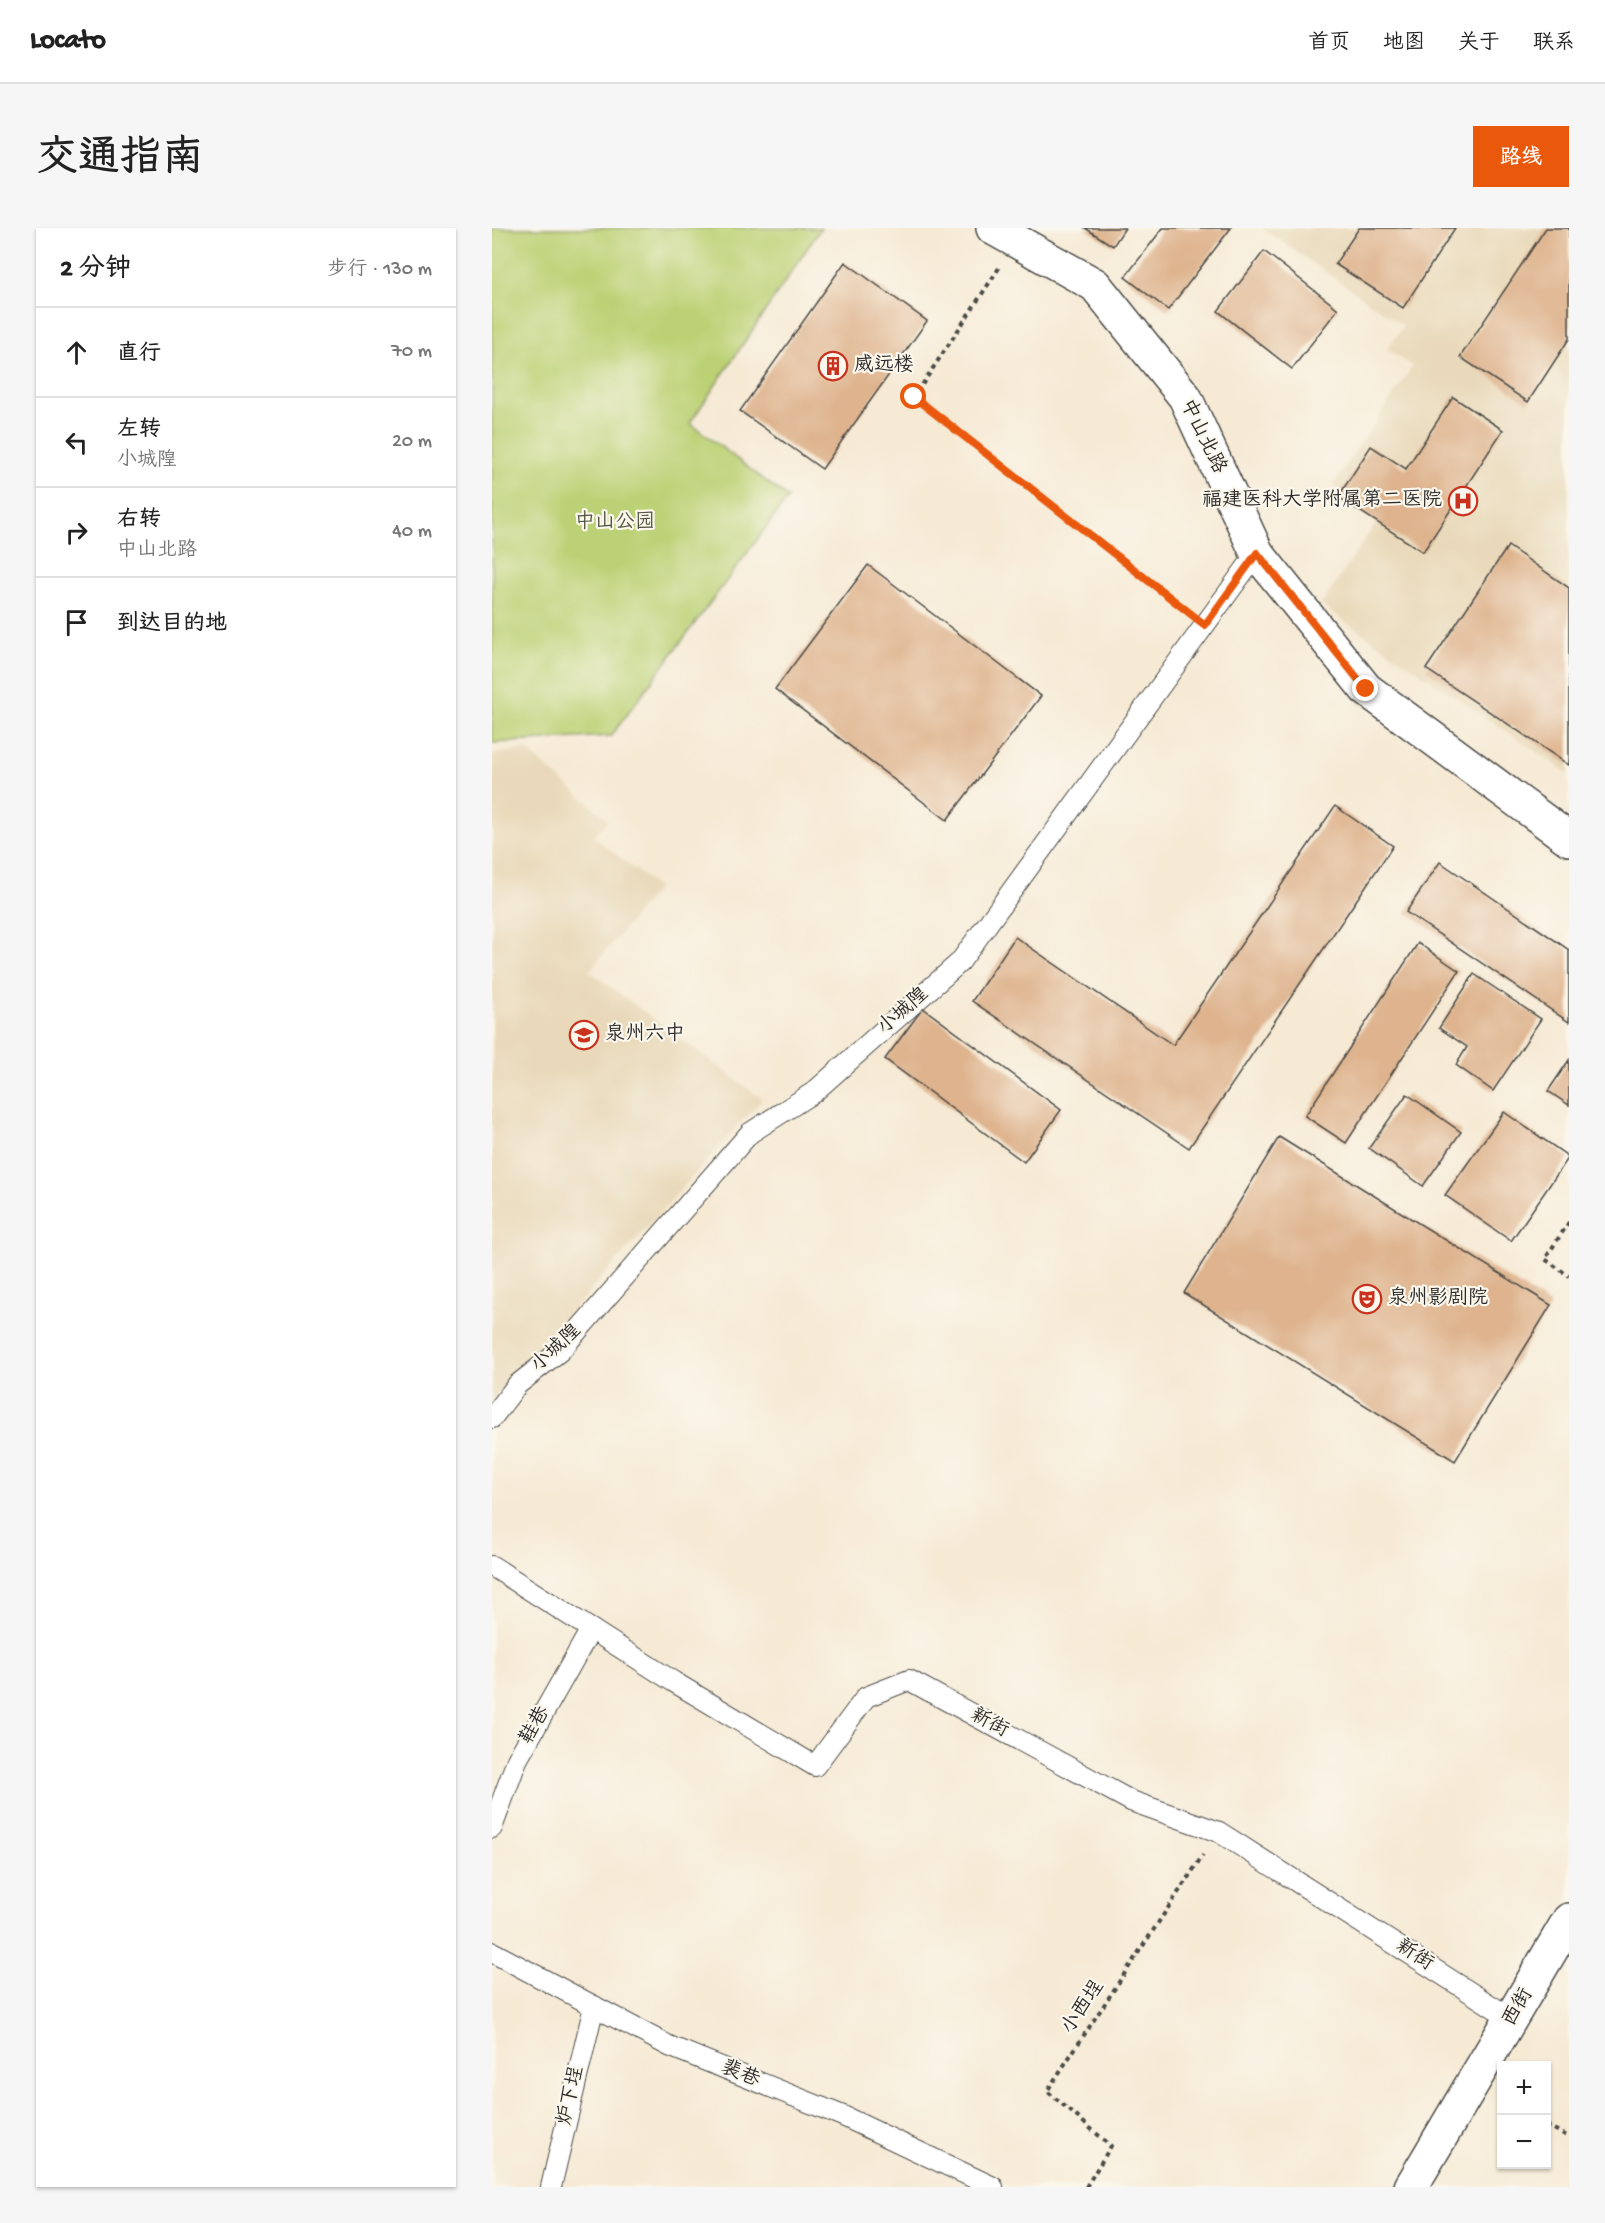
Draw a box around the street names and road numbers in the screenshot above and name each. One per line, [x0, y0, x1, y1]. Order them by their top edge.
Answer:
street label: 中山北路 [1174, 395, 1232, 479]
street label: 小城隍 [873, 982, 934, 1040]
street label: 小城隍 [526, 1319, 587, 1378]
street label: 鞋巷 [514, 1701, 556, 1749]
street label: 新街 [966, 1704, 1013, 1744]
street label: 新街 [1391, 1935, 1438, 1977]
street label: 小西埕 [1056, 1976, 1110, 2039]
street label: 西街 [1498, 1984, 1539, 2031]
street label: 裴巷 [717, 2055, 765, 2094]
street label: 炉下埕 [552, 2064, 590, 2128]

